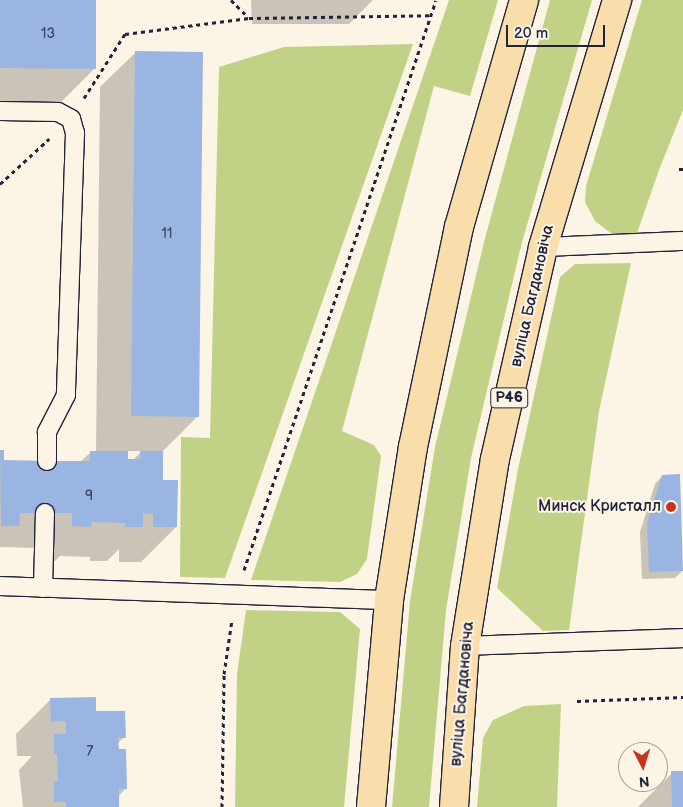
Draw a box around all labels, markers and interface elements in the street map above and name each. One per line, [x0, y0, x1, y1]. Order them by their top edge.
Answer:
scale bar [508, 15, 607, 47]
text: 20 m [514, 24, 548, 43]
house number: 13 [41, 26, 55, 42]
street label: вуліца Багдановіча [507, 223, 559, 369]
house number: 11 [162, 226, 172, 242]
road number: Р46 [489, 386, 529, 410]
house number: 9 [85, 488, 93, 504]
place label: Минск Кристалл [538, 497, 661, 517]
marker: Минск Кристалл [665, 501, 677, 513]
street label: вуліца Багдановіча [447, 621, 479, 767]
north arrow [618, 742, 668, 792]
house number: 7 [87, 744, 93, 760]
text: N [638, 773, 650, 790]

